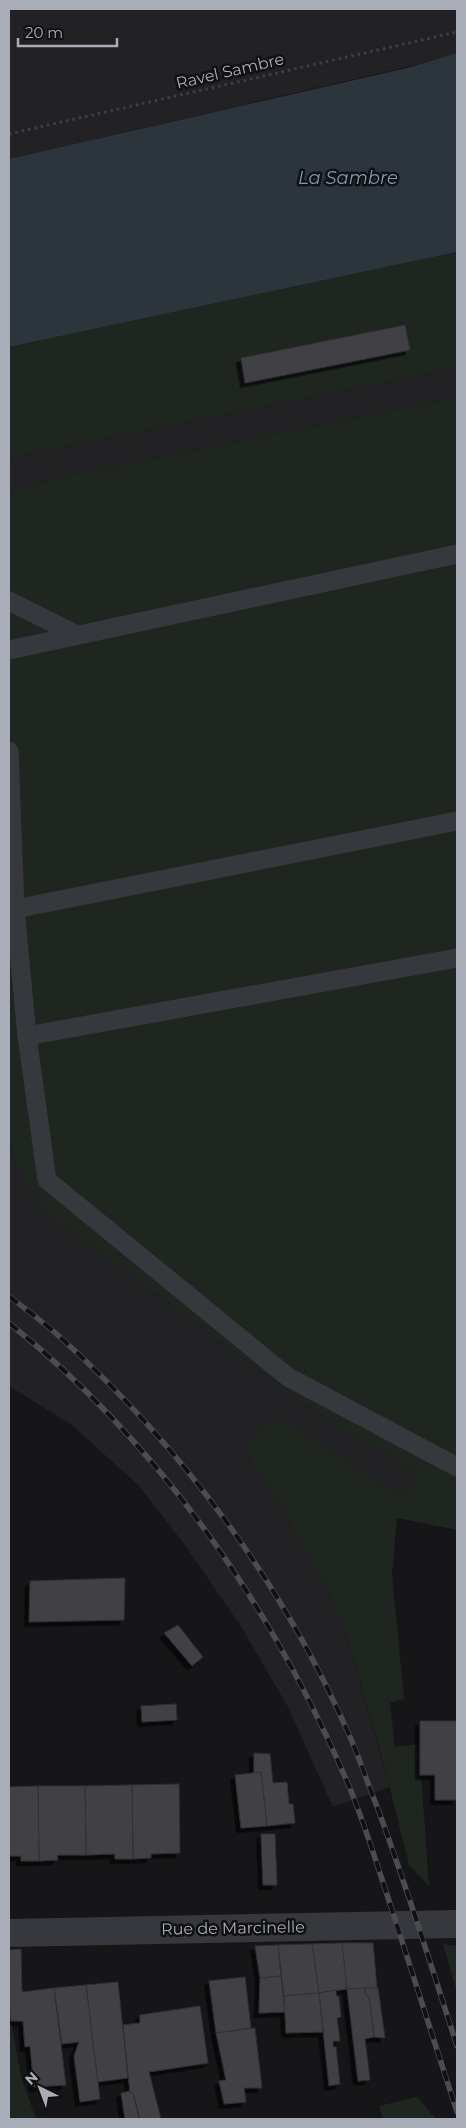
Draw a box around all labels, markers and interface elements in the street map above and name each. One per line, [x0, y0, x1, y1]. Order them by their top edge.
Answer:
scale bar [18, 15, 116, 47]
text: 20 m [25, 23, 63, 42]
street label: Ravel Sambre [174, 49, 286, 93]
water label: La Sambre [298, 167, 398, 189]
street label: Rue de Marcinelle [161, 1917, 305, 1939]
north arrow [15, 2063, 65, 2113]
text: N [21, 2068, 42, 2089]

